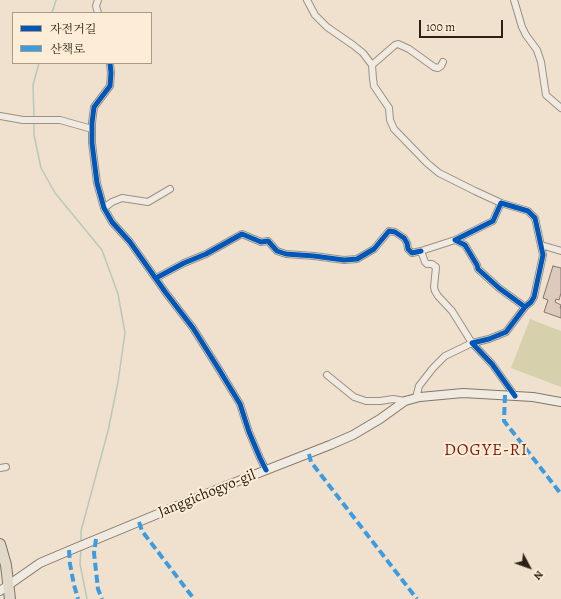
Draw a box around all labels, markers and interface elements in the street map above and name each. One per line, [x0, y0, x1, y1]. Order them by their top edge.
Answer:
legend [12, 12, 152, 64]
scale bar [421, 12, 505, 38]
text: 100 m [426, 19, 455, 35]
text: 자전거길 [50, 21, 96, 37]
text: 산책로 [50, 41, 85, 57]
district label: DOGYE-RI [444, 441, 528, 461]
street label: Janggichogyo-gil [156, 466, 258, 522]
north arrow [509, 547, 549, 587]
text: N [530, 567, 547, 583]

